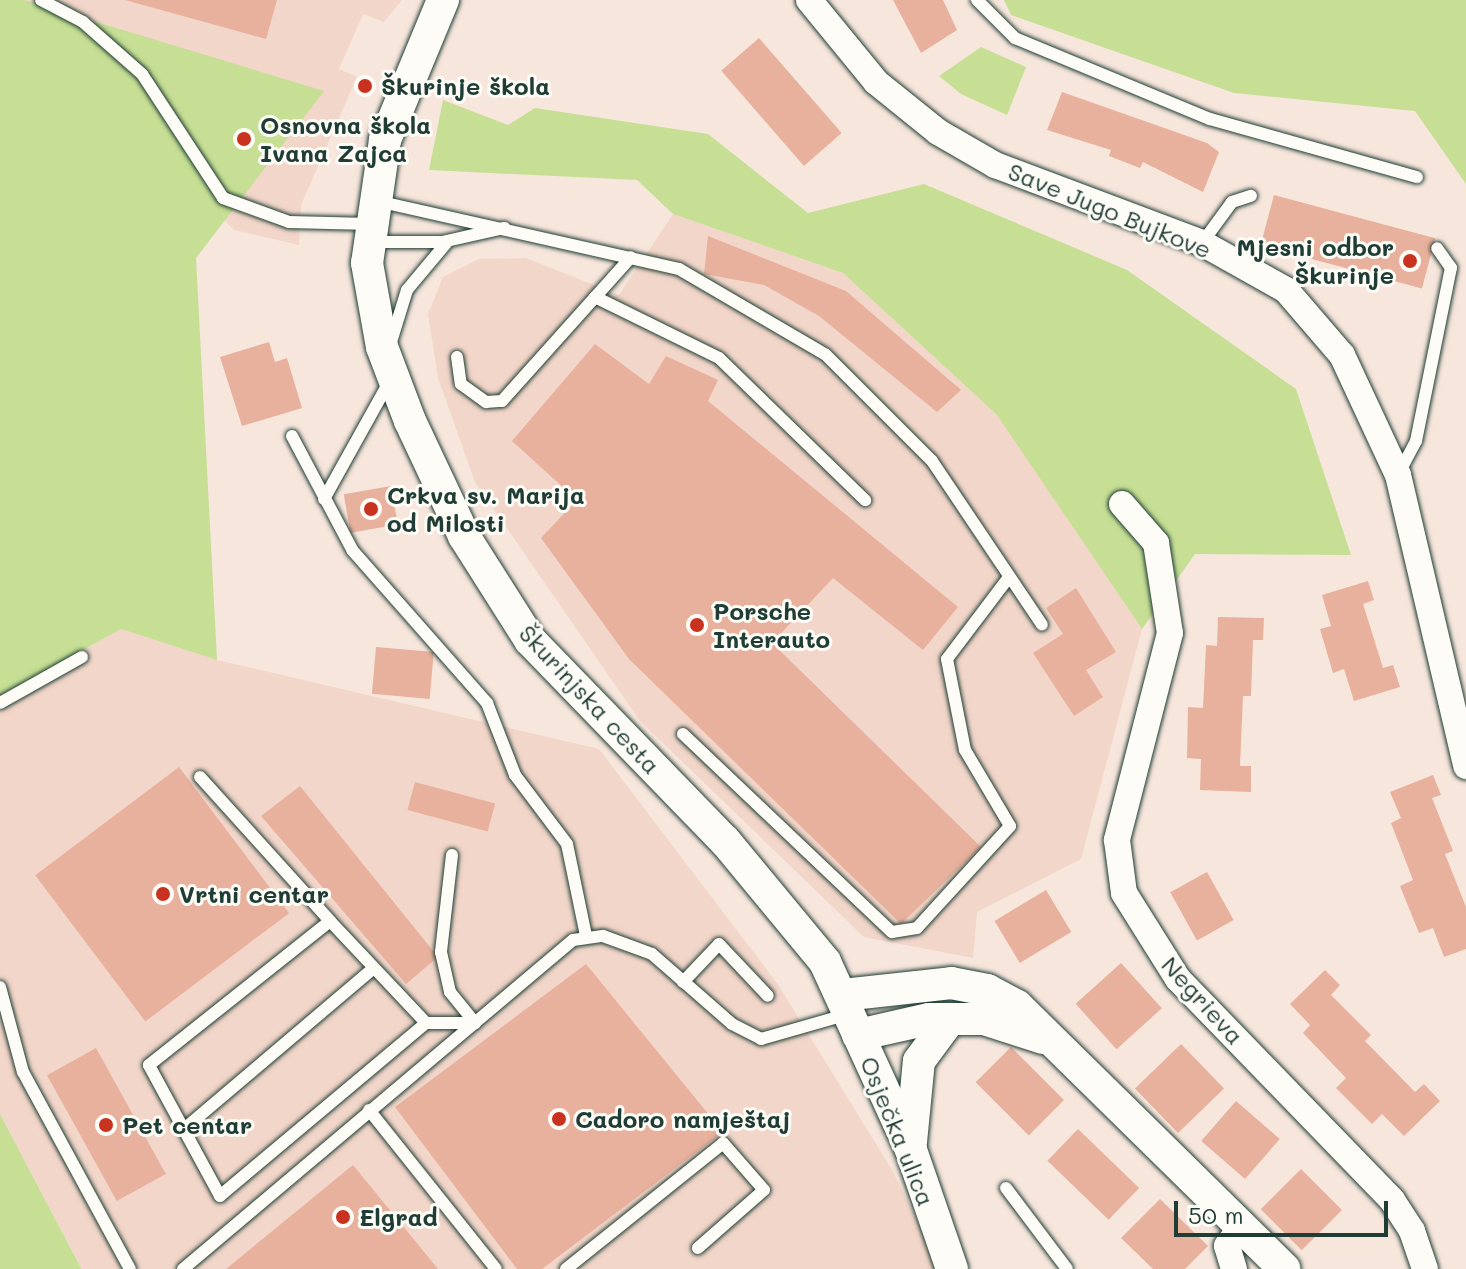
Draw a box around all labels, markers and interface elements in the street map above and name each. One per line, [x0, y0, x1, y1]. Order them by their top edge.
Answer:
place label: Škurinje škola [381, 72, 550, 100]
marker: Škurinje škola [356, 77, 374, 95]
place label: Osnovna škola Ivana Zajca [260, 111, 431, 167]
marker: Osnovna škola Ivana Zajca [235, 130, 253, 148]
street label: Save Jugo Bujkove [1004, 156, 1216, 264]
place label: Mjesni odbor Škurinje [1237, 233, 1394, 289]
marker: Mjesni odbor Škurinje [1401, 252, 1419, 270]
place label: Crkva sv. Marija od Milosti [387, 481, 585, 537]
marker: Crkva sv. Marija od Milosti [362, 500, 380, 518]
place label: Porsche Interauto [713, 597, 830, 653]
marker: Porsche Interauto [688, 616, 706, 634]
street label: Škurinjska cesta [514, 618, 666, 780]
place label: Vrtni centar [179, 880, 329, 908]
marker: Vrtni centar [154, 885, 172, 903]
street label: Negrieva [1156, 950, 1250, 1050]
street label: Osječka ulica [855, 1052, 941, 1210]
place label: Cadoro namještaj [575, 1105, 790, 1133]
marker: Cadoro namještaj [550, 1110, 568, 1128]
place label: Pet centar [122, 1111, 252, 1139]
marker: Pet centar [97, 1116, 115, 1134]
scale bar [1178, 1185, 1392, 1235]
text: 50 m [1188, 1199, 1244, 1230]
place label: Elgrad [359, 1203, 438, 1231]
marker: Elgrad [334, 1208, 352, 1226]

